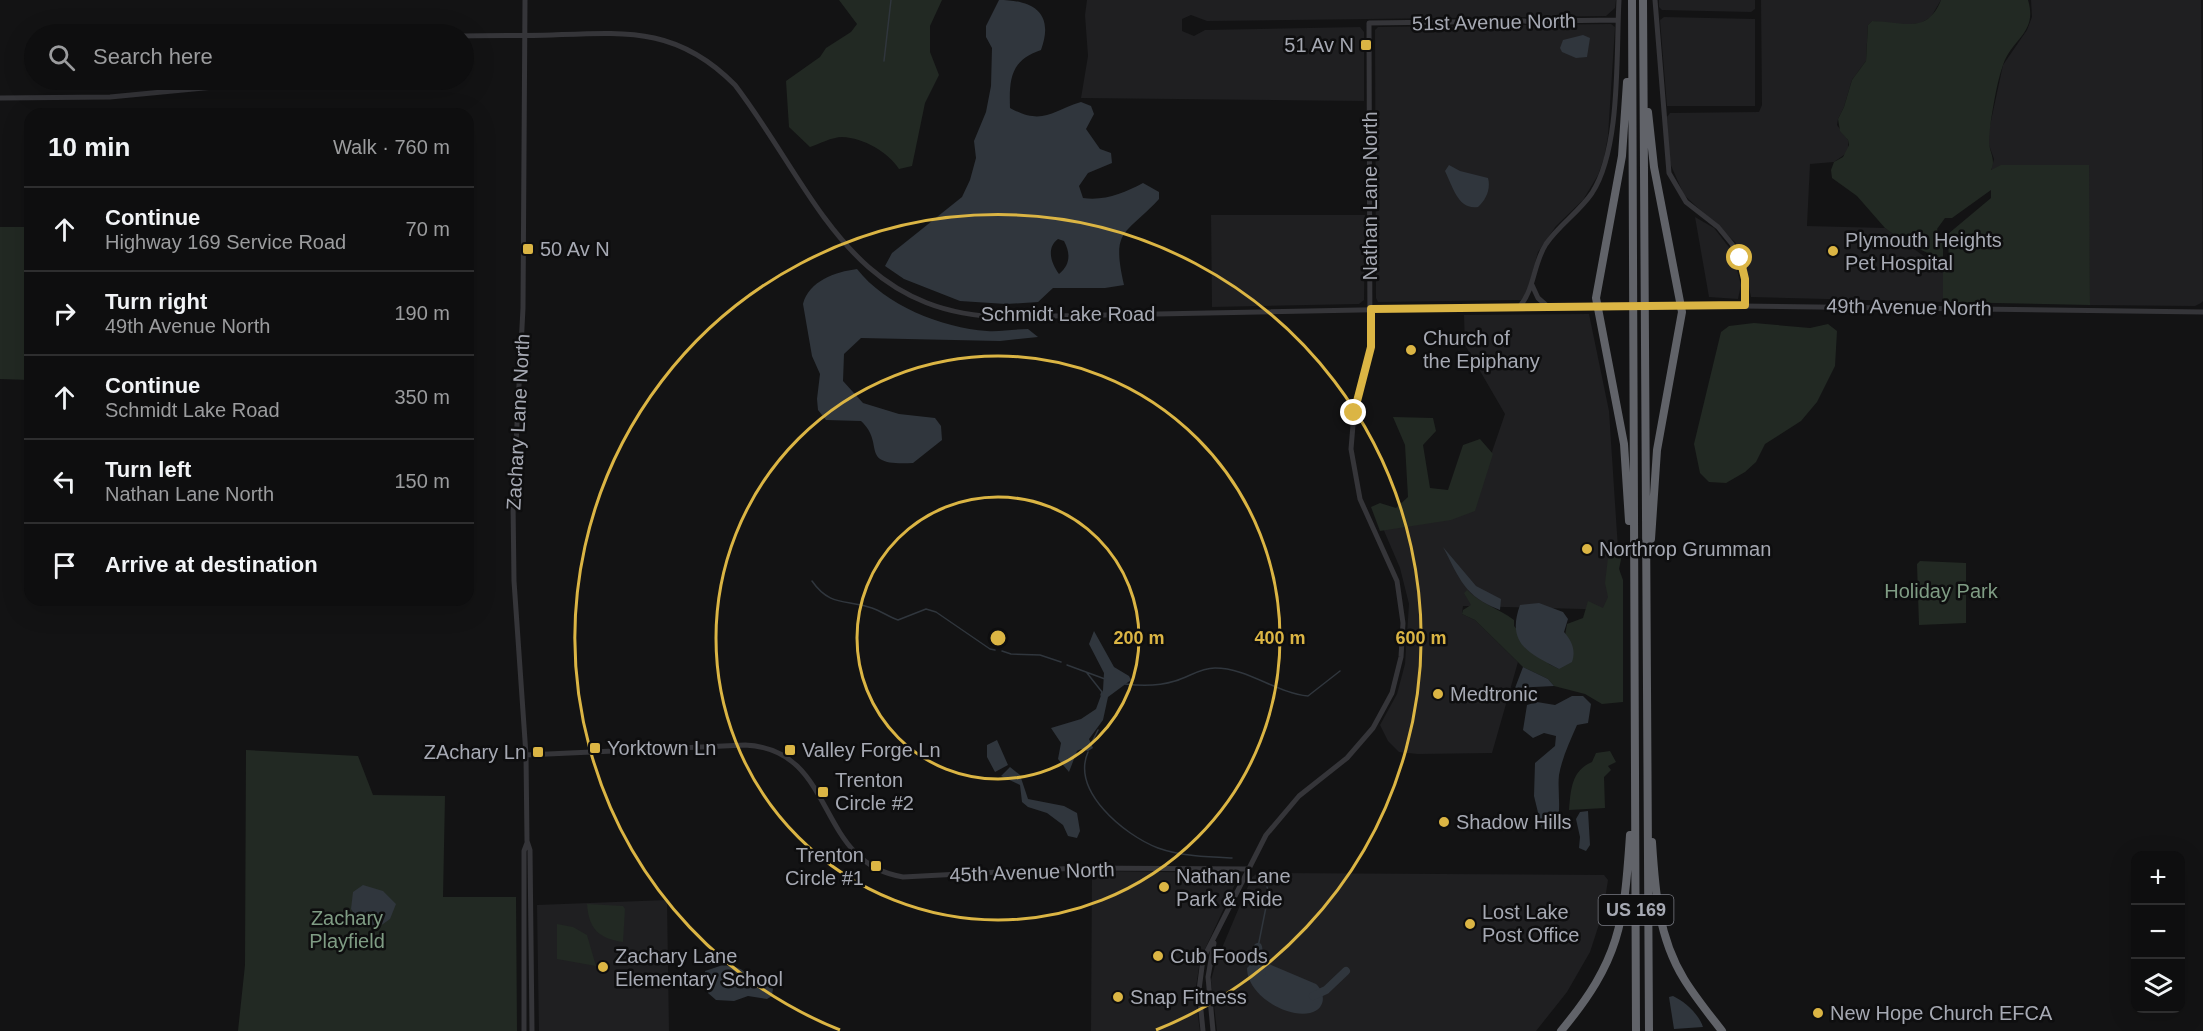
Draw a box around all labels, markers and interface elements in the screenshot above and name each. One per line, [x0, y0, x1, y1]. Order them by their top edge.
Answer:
street label: 51st Avenue North [1412, 10, 1576, 34]
search box [24, 24, 474, 90]
place label: 51 Av N [1284, 34, 1354, 56]
marker: 51 Av N [1359, 38, 1373, 52]
icon: search [45, 41, 78, 74]
text: Search here [93, 44, 213, 69]
street label: Nathan Lane North [1359, 111, 1381, 281]
text: 10 min [48, 132, 130, 162]
text: Walk · 760 m [333, 136, 450, 158]
text: Continue [105, 205, 200, 230]
icon: ahead [48, 213, 81, 246]
text: 70 m [406, 218, 450, 240]
place label: Plymouth Heights Pet Hospital [1845, 229, 2002, 274]
text: Highway 169 Service Road [105, 231, 346, 253]
place label: 50 Av N [540, 238, 610, 260]
marker: 50 Av N [521, 242, 535, 256]
route start [1726, 244, 1752, 270]
marker: Plymouth Heights Pet Hospital [1826, 244, 1840, 258]
text: Turn right [105, 289, 207, 314]
street label: 49th Avenue North [1826, 295, 1992, 319]
icon: right [48, 297, 81, 330]
text: 190 m [394, 302, 450, 324]
street label: Schmidt Lake Road [981, 303, 1155, 325]
text: 49th Avenue North [105, 315, 270, 337]
place label: Church of the Epiphany [1423, 327, 1540, 372]
street label: Zachary Lane North [502, 333, 534, 511]
marker: Church of the Epiphany [1404, 343, 1418, 357]
text: Continue [105, 373, 200, 398]
icon: ahead [48, 381, 81, 414]
text: 350 m [394, 386, 450, 408]
text: Schmidt Lake Road [105, 399, 280, 421]
route end [1340, 399, 1366, 425]
text: Turn left [105, 457, 191, 482]
icon: left [48, 465, 81, 498]
text: 150 m [394, 470, 450, 492]
text: Nathan Lane North [105, 483, 274, 505]
place label: Northrop Grumman [1599, 538, 1771, 560]
marker: Northrop Grumman [1580, 542, 1594, 556]
icon: arrive [48, 549, 81, 582]
text: Arrive at destination [105, 552, 318, 577]
park label: Holiday Park [1884, 580, 1999, 602]
centre of rings [988, 628, 1008, 648]
text: 200 m [1113, 628, 1165, 648]
text: 400 m [1254, 628, 1306, 648]
text: 600 m [1395, 628, 1447, 648]
place label: Medtronic [1450, 683, 1538, 705]
marker: Medtronic [1431, 687, 1445, 701]
place label: Yorktown Ln [607, 737, 716, 759]
place label: Valley Forge Ln [802, 739, 941, 761]
place label: ZAchary Ln [424, 741, 526, 763]
marker: Yorktown Ln [588, 741, 602, 755]
marker: Valley Forge Ln [783, 743, 797, 757]
marker: ZAchary Ln [531, 745, 545, 759]
place label: Trenton Circle #2 [835, 769, 914, 814]
marker: Trenton Circle #2 [816, 785, 830, 799]
place label: Shadow Hills [1456, 811, 1572, 833]
marker: Shadow Hills [1437, 815, 1451, 829]
place label: Trenton Circle #1 [785, 844, 864, 889]
map controls [2131, 851, 2185, 1013]
button: + [2131, 851, 2185, 905]
street label: 45th Avenue North [949, 858, 1115, 886]
marker: Trenton Circle #1 [869, 859, 883, 873]
place label: Nathan Lane Park & Ride [1176, 865, 1291, 910]
marker: Nathan Lane Park & Ride [1157, 880, 1171, 894]
road number: US 169 [1598, 895, 1674, 925]
place label: Lost Lake Post Office [1482, 901, 1579, 946]
button: − [2131, 905, 2185, 959]
park label: Zachary Playfield [309, 907, 385, 952]
marker: Lost Lake Post Office [1463, 917, 1477, 931]
place label: Zachary Lane Elementary School [615, 945, 783, 990]
place label: Cub Foods [1170, 945, 1268, 967]
marker: Cub Foods [1151, 949, 1165, 963]
button: layers [2131, 959, 2185, 1013]
marker: Zachary Lane Elementary School [596, 960, 610, 974]
place label: Snap Fitness [1130, 986, 1247, 1008]
marker: Snap Fitness [1111, 990, 1125, 1004]
place label: New Hope Church EFCA [1830, 1002, 2053, 1024]
marker: New Hope Church EFCA [1811, 1006, 1825, 1020]

